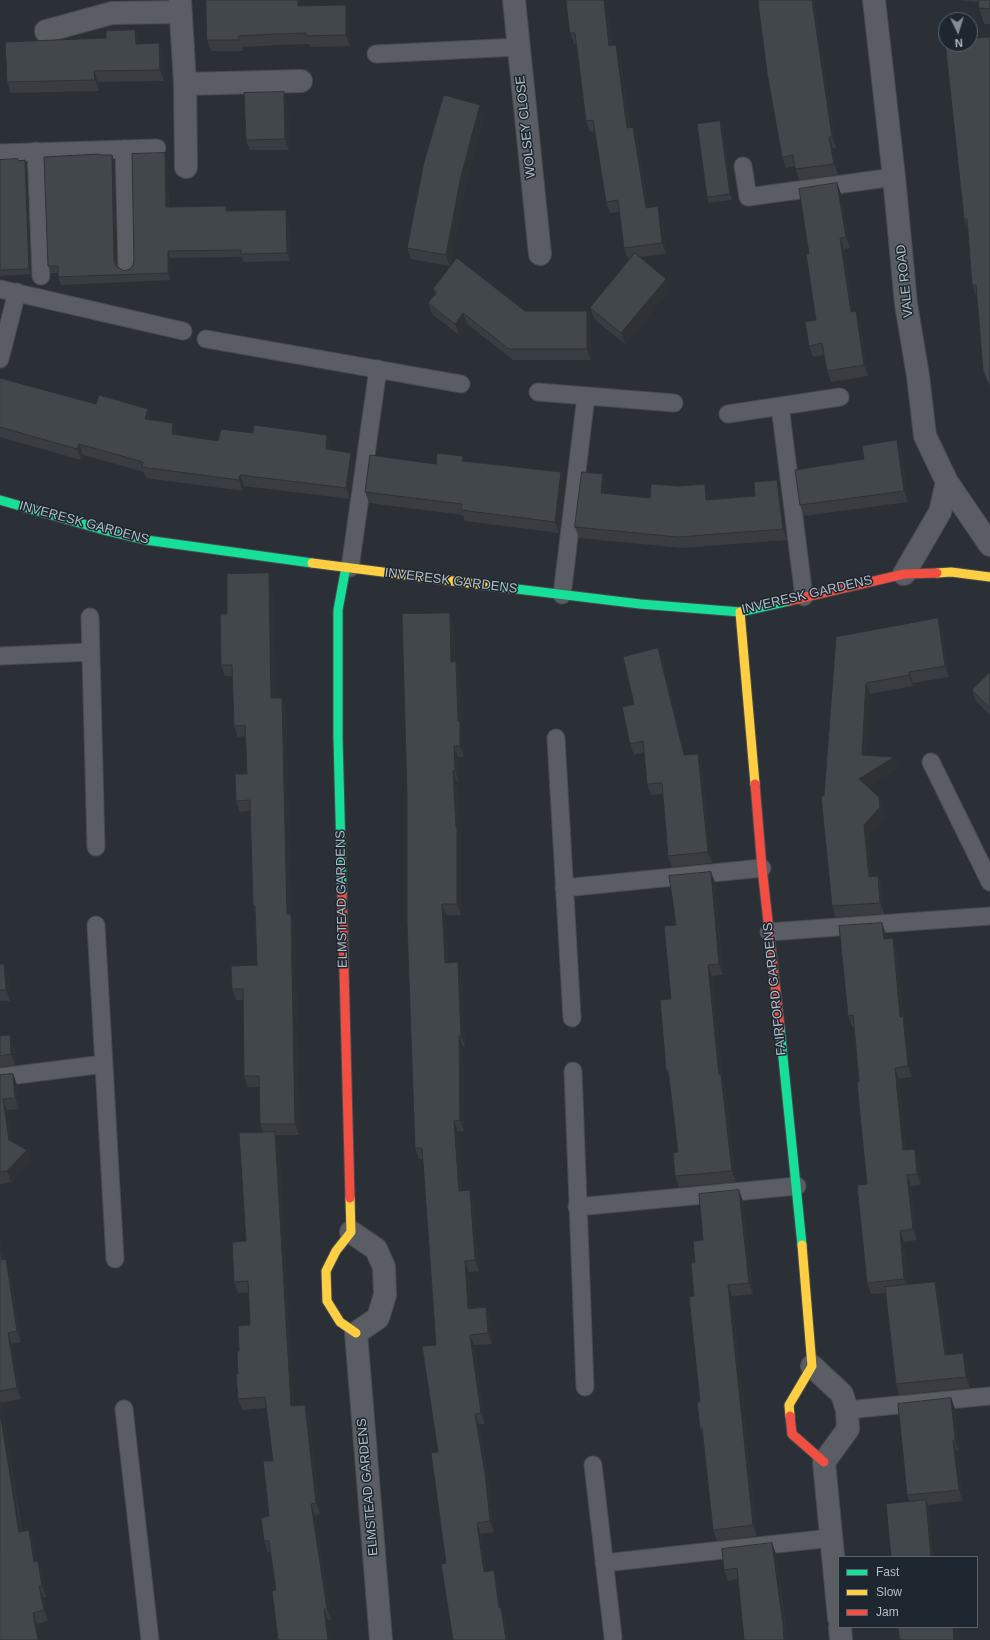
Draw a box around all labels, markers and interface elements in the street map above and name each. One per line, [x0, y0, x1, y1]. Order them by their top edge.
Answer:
north arrow [938, 12, 978, 52]
text: N [954, 37, 963, 49]
street label: WOLSEY CLOSE [513, 75, 539, 179]
street label: VALE ROAD [893, 244, 917, 318]
street label: INVERESK GARDENS [17, 498, 151, 548]
street label: INVERESK GARDENS [384, 565, 518, 597]
street label: INVERESK GARDENS [740, 572, 874, 618]
street label: ELMSTEAD GARDENS [333, 830, 351, 968]
street label: FAIRFORD GARDENS [760, 922, 790, 1056]
street label: ELMSTEAD GARDENS [354, 1418, 382, 1556]
legend [838, 1556, 978, 1628]
text: Fast [876, 1565, 899, 1579]
text: Slow [876, 1585, 902, 1599]
text: Jam [876, 1605, 899, 1619]

